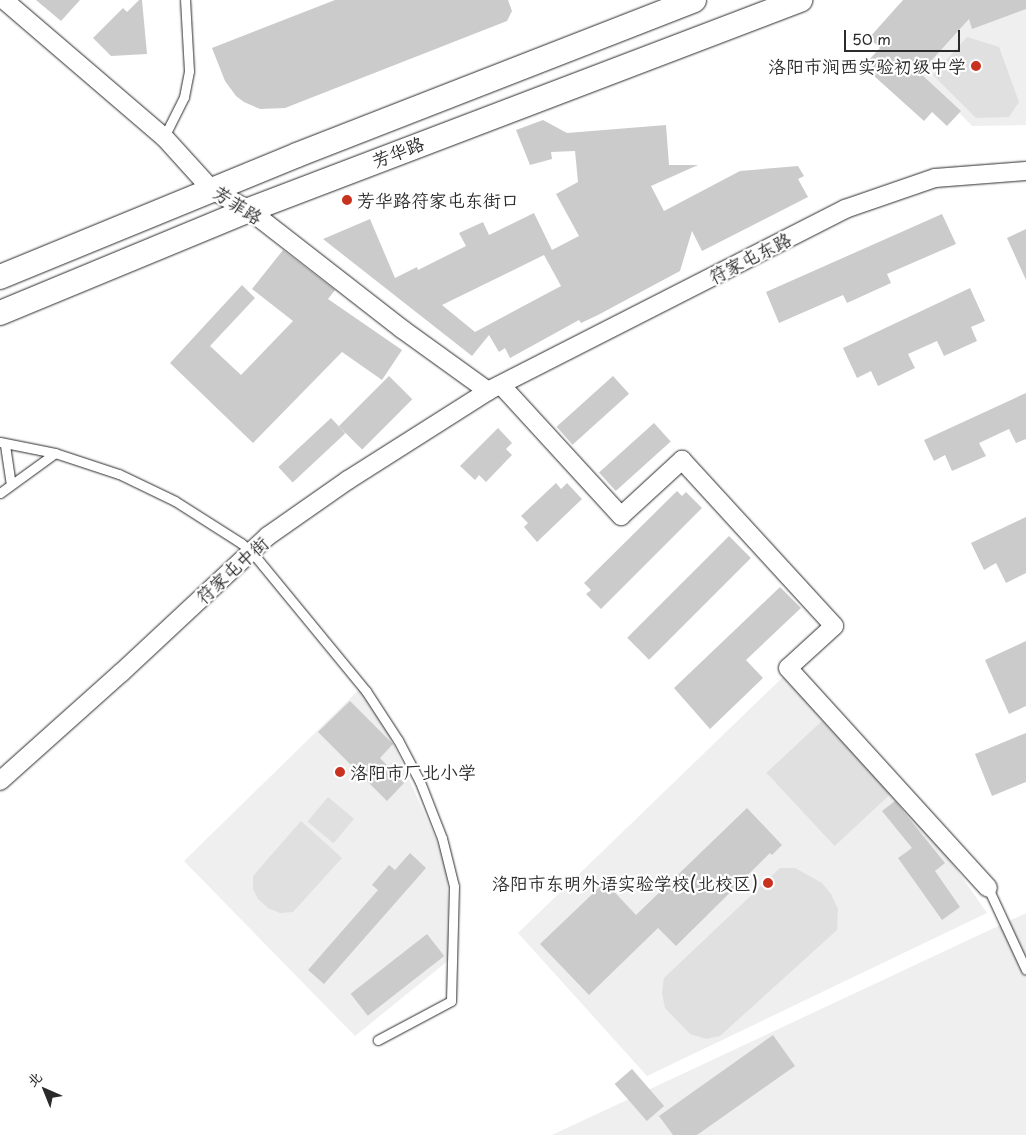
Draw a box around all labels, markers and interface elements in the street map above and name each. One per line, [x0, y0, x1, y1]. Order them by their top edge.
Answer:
scale bar [846, 20, 962, 52]
text: 50 m [852, 27, 891, 50]
place label: 洛阳市涧西实验初级中学 [768, 55, 966, 77]
marker: 洛阳市涧西实验初级中学 [970, 60, 982, 72]
street label: 芳华路 [369, 132, 427, 172]
street label: 芳菲路 [209, 181, 267, 229]
place label: 芳华路符家屯东街口 [357, 189, 519, 211]
marker: 芳华路符家屯东街口 [341, 194, 353, 206]
street label: 符家屯东路 [705, 228, 795, 288]
street label: 符家屯中街 [191, 532, 273, 608]
place label: 洛阳市厂北小学 [350, 761, 476, 783]
marker: 洛阳市厂北小学 [334, 766, 346, 778]
place label: 洛阳市东明外语实验学校(北校区) [492, 872, 758, 894]
marker: 洛阳市东明外语实验学校(北校区) [762, 877, 774, 889]
north arrow [20, 1065, 70, 1115]
text: 北 [22, 1066, 47, 1091]

